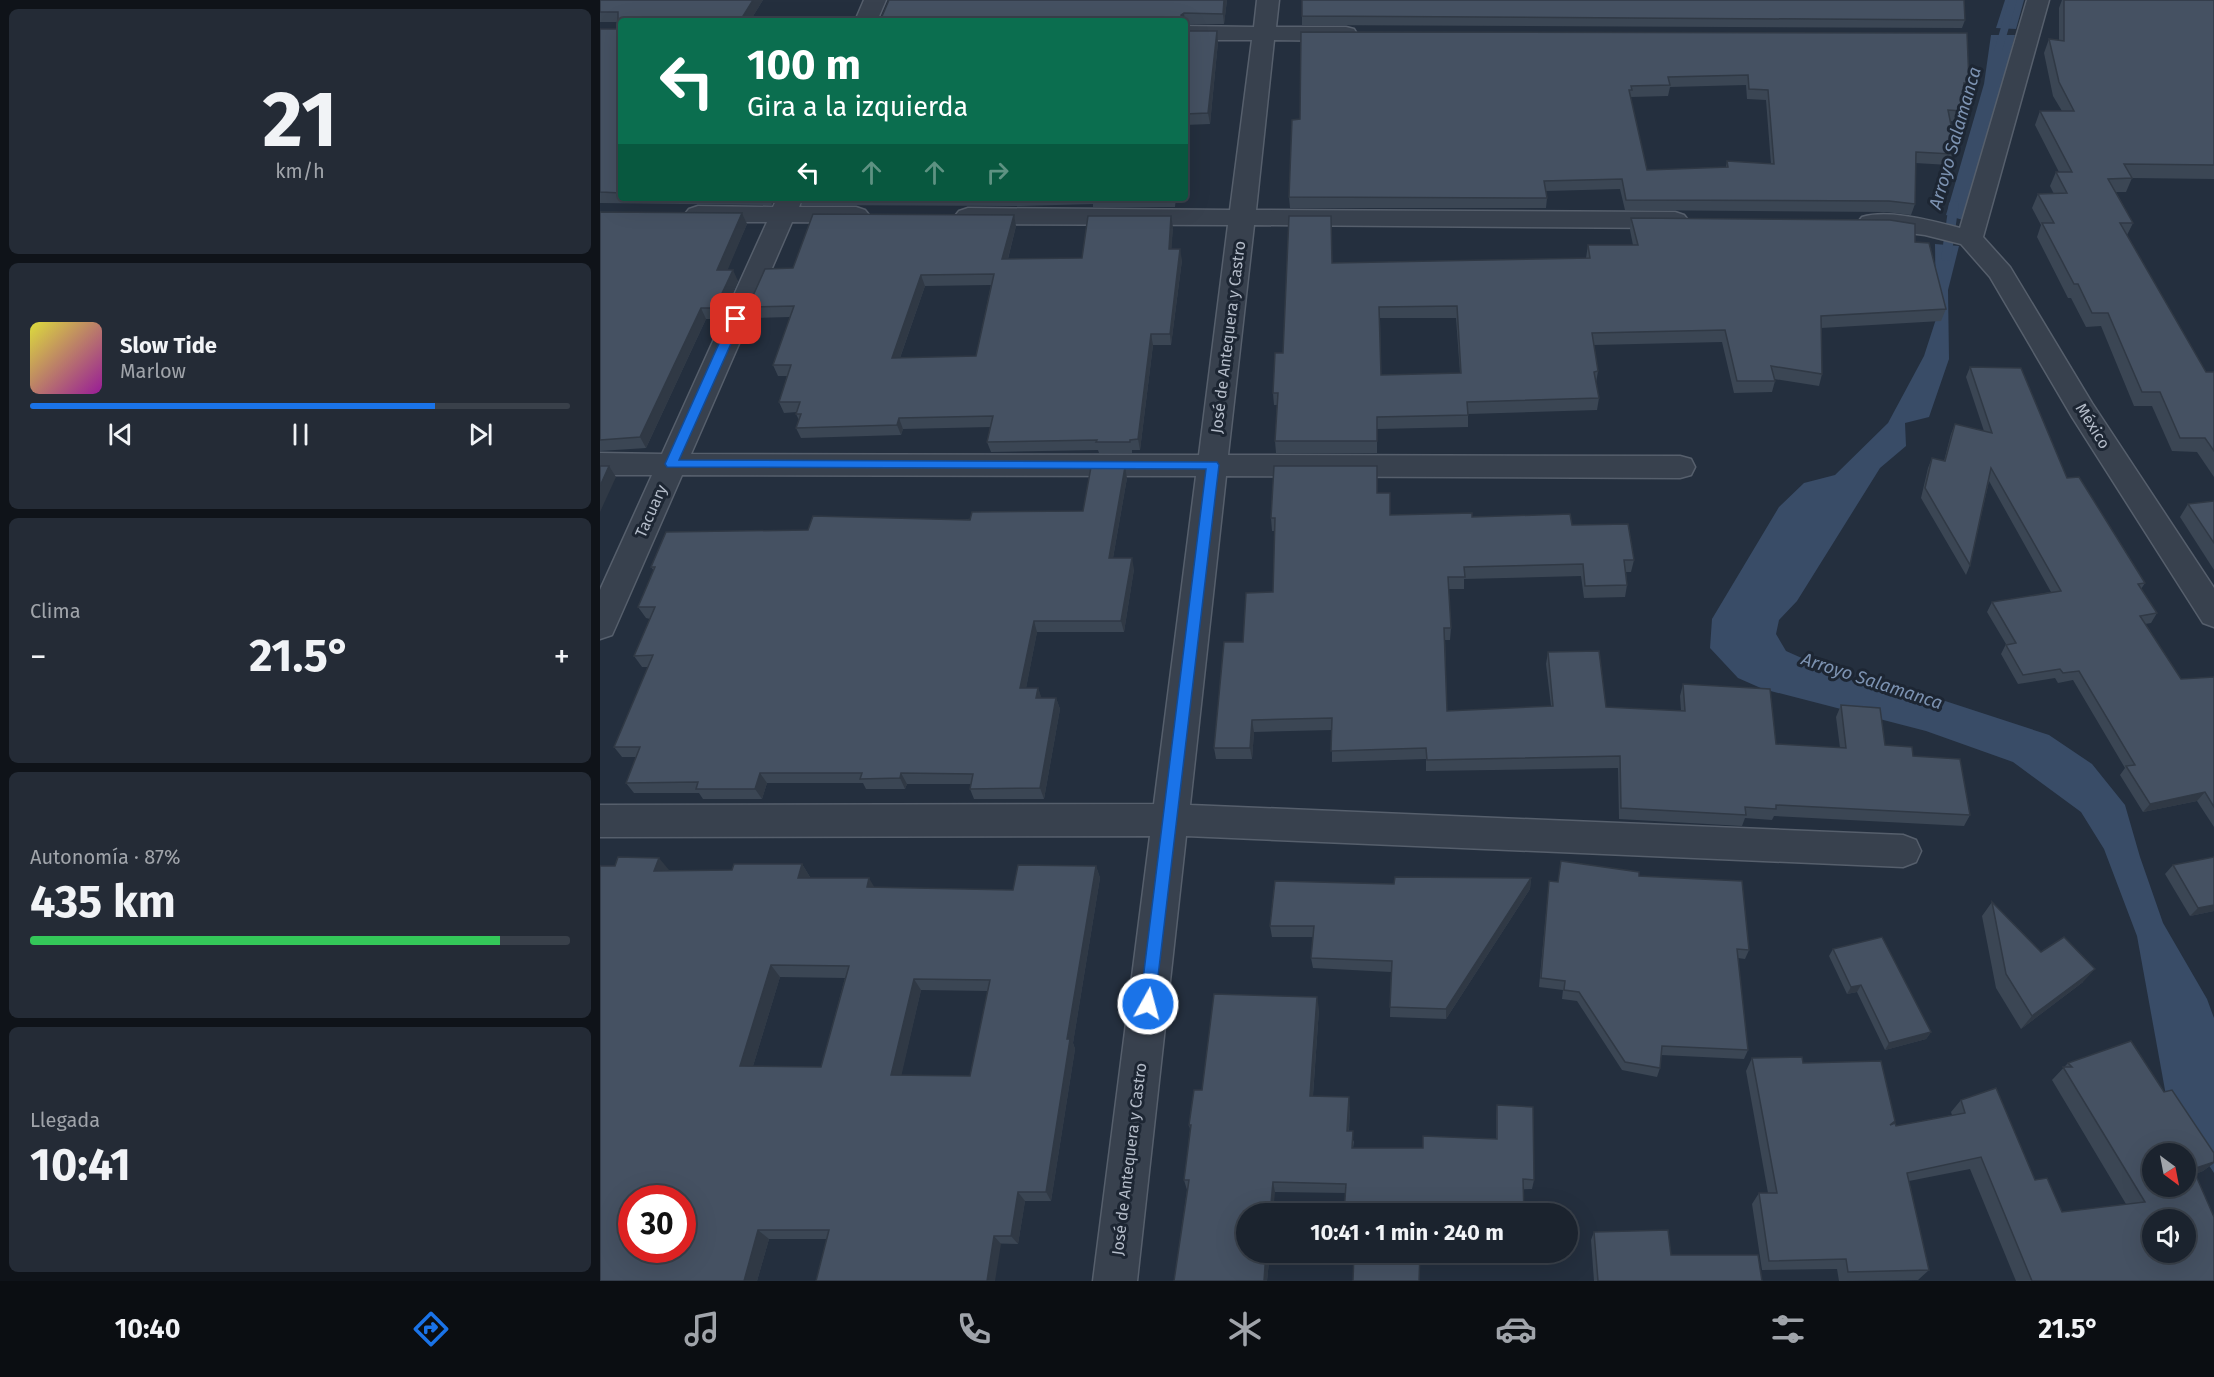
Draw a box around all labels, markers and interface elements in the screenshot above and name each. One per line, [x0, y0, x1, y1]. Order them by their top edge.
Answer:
text: 100 m [747, 40, 861, 90]
icon: left [648, 42, 726, 120]
water label: Arroyo Salamanca [1924, 64, 1986, 213]
text: 21 [263, 73, 337, 167]
text: Gira a la izquierda [747, 91, 968, 123]
icon: left [792, 156, 825, 189]
icon: ahead [855, 156, 888, 189]
icon: ahead [918, 156, 951, 189]
icon: right [981, 156, 1014, 189]
text: km/h [275, 159, 325, 183]
street label: José de Antequera y Castro [1207, 240, 1249, 434]
pin [710, 293, 761, 344]
icon: arrive [719, 302, 752, 335]
text: Slow Tide [120, 332, 217, 359]
text: Marlow [120, 359, 186, 383]
street label: México [2072, 400, 2114, 452]
icon: previous [104, 418, 137, 451]
icon: pause [284, 418, 317, 451]
icon: next [464, 418, 497, 451]
street label: Tacuary [631, 482, 671, 540]
text: Clima [30, 599, 81, 623]
text: 21.5° [249, 629, 351, 683]
text: − [30, 637, 47, 677]
text: + [554, 637, 570, 677]
water label: Arroyo Salamanca [1798, 648, 1945, 714]
text: Autonomía · 87% [30, 845, 180, 869]
text: 435 km [30, 875, 176, 929]
position arrow [1116, 972, 1180, 1036]
street label: José de Antequera y Castro [1108, 1062, 1150, 1256]
text: Llegada [30, 1108, 100, 1132]
text: 10:41 [30, 1138, 131, 1192]
north arrow [2142, 1143, 2196, 1197]
map controls [2142, 1143, 2196, 1263]
speed limit sign: 30 [618, 1185, 696, 1263]
button: sound [2142, 1209, 2196, 1263]
text: 10:41 · 1 min · 240 m [1310, 1219, 1504, 1246]
icon: directions [410, 1308, 452, 1350]
icon: music [681, 1308, 723, 1350]
icon: phone [953, 1308, 995, 1350]
icon: climate [1224, 1308, 1266, 1350]
icon: car [1495, 1308, 1537, 1350]
icon: filters [1767, 1308, 1809, 1350]
text: 10:40 [115, 1313, 180, 1345]
text: 21.5° [2038, 1313, 2099, 1345]

